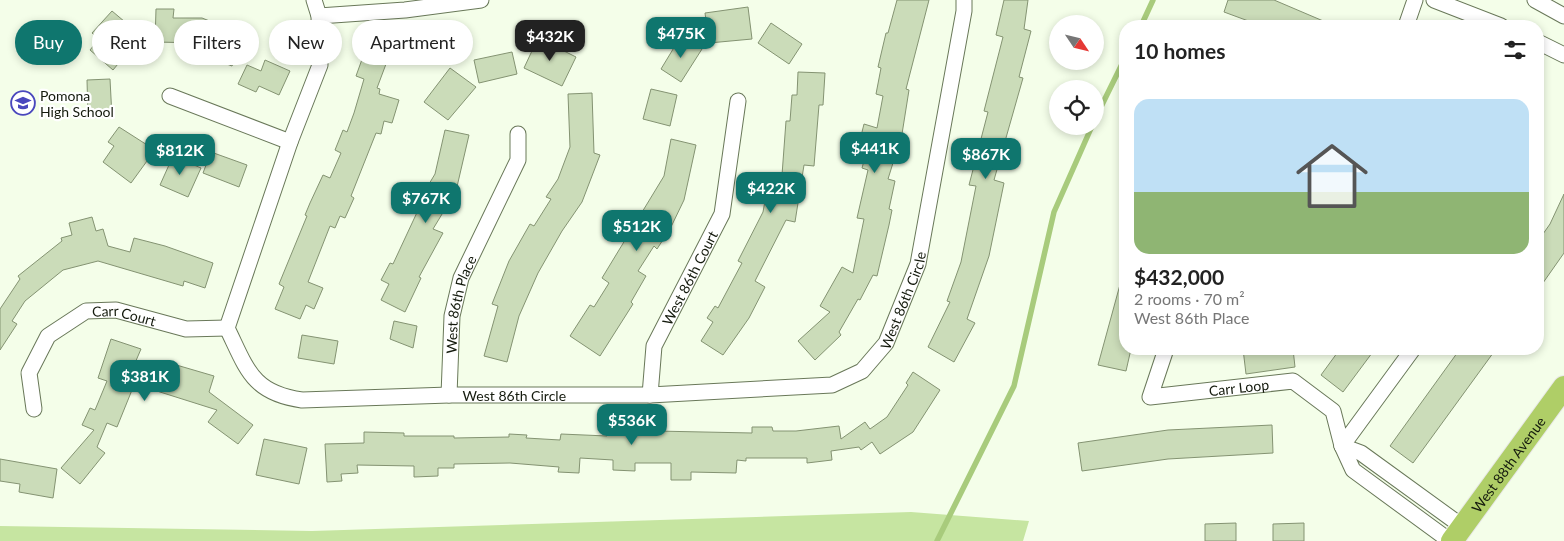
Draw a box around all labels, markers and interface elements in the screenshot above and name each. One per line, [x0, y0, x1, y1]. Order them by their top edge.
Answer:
north arrow [1049, 15, 1104, 70]
map controls [1049, 15, 1104, 135]
pin: $475K [646, 17, 716, 59]
chip: Buy [15, 20, 82, 65]
chip: Rent [92, 20, 164, 65]
chip: Filters [174, 20, 259, 65]
chip: New [269, 20, 342, 65]
chip: Apartment [352, 20, 473, 65]
pin: $432K [515, 20, 585, 62]
text: $475K [657, 23, 705, 42]
text: $432K [526, 26, 574, 45]
icon: filters [1501, 36, 1529, 64]
text: 10 homes [1134, 38, 1225, 63]
button: locate [1049, 80, 1104, 135]
place label: Pomona High School [40, 87, 114, 120]
school or university icon: Pomona High School [10, 90, 36, 116]
icon: home [1287, 131, 1377, 221]
pin: $441K [840, 132, 910, 174]
pin: $812K [145, 134, 215, 176]
text: $441K [851, 138, 899, 157]
pin: $867K [951, 138, 1021, 180]
text: $812K [156, 140, 204, 159]
text: $867K [962, 144, 1010, 163]
pin: $422K [736, 172, 806, 214]
text: $422K [747, 178, 795, 197]
pin: $767K [391, 182, 461, 224]
text: $767K [402, 188, 450, 207]
pin: $512K [602, 210, 672, 252]
text: $512K [613, 216, 661, 235]
street label: West 86th Court [658, 228, 720, 328]
street label: West 86th Circle [876, 250, 929, 351]
street label: West 86th Place [442, 252, 479, 354]
text: $432,000 [1134, 264, 1224, 289]
text: 2 rooms · 70 m² [1134, 289, 1245, 308]
street label: Carr Court [92, 301, 158, 329]
text: West 86th Place [1134, 308, 1249, 327]
pin: $381K [110, 360, 180, 402]
text: $381K [121, 366, 169, 385]
street label: Carr Loop [1208, 375, 1270, 399]
street label: West 86th Circle [463, 387, 566, 404]
pin: $536K [597, 404, 667, 446]
text: $536K [608, 410, 656, 429]
street label: West 88th Avenue [1467, 413, 1548, 515]

